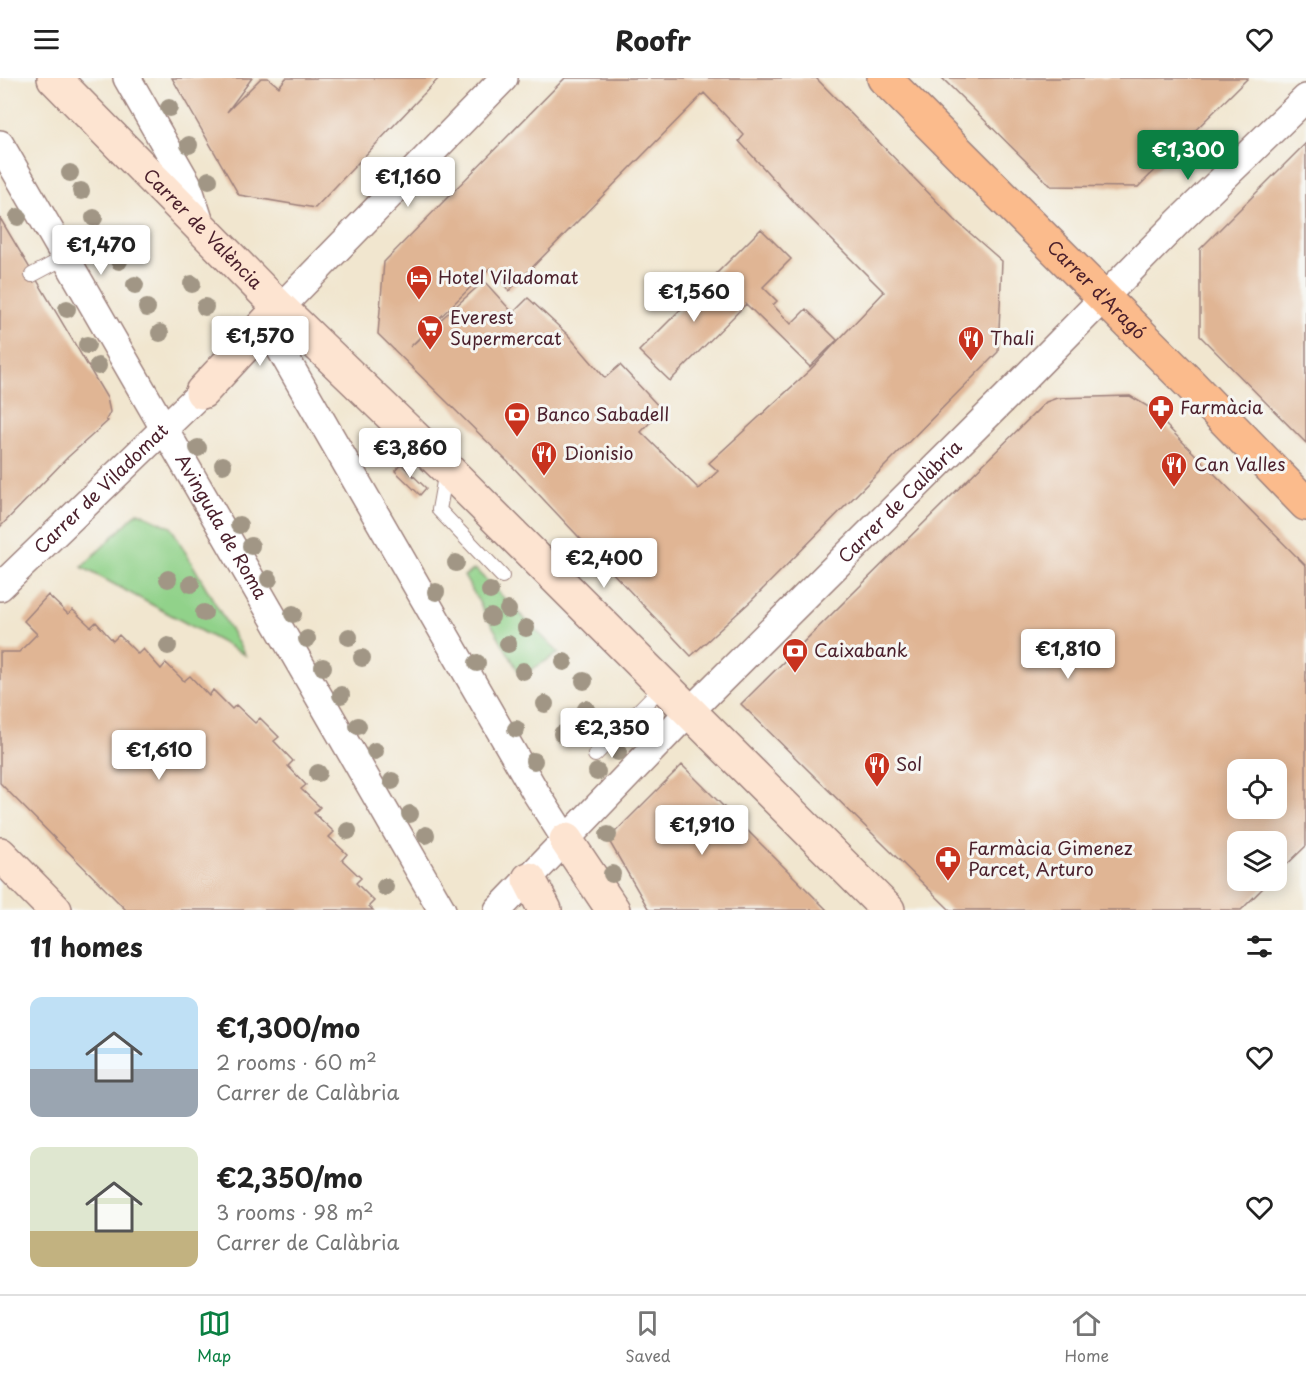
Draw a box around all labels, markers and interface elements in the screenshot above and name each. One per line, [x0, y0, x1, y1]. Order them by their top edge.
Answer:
text: Roofr [615, 19, 691, 60]
icon: menu [30, 23, 63, 56]
icon: heart [1243, 23, 1276, 56]
pin: €1,300 [1139, 130, 1237, 181]
text: €1,300 [1151, 134, 1225, 164]
pin: €1,160 [359, 157, 457, 208]
street label: Carrer de València [138, 161, 270, 295]
text: €1,160 [375, 161, 441, 191]
pin: €1,470 [52, 225, 150, 276]
text: €1,470 [66, 229, 136, 259]
street label: Carrer d'Aragó [1041, 233, 1153, 345]
hotel icon: Hotel Viladomat [404, 263, 434, 301]
place label: Hotel Viladomat [438, 263, 579, 290]
pin: €1,560 [645, 272, 743, 323]
text: €1,560 [658, 276, 730, 306]
place label: Everest Supermercat [450, 303, 562, 351]
supermarket icon: Everest Supermercat [415, 313, 445, 351]
pin: €1,570 [211, 316, 309, 367]
text: €1,570 [226, 320, 294, 350]
restaurant icon: Thali [956, 324, 986, 362]
place label: Thali [990, 324, 1034, 351]
pharmacy icon: Farmàcia [1146, 393, 1176, 431]
place label: Farmàcia [1180, 393, 1263, 420]
bank icon: Banco Sabadell [502, 400, 532, 438]
place label: Banco Sabadell [536, 400, 669, 427]
street label: Carrer de Viladomat [27, 416, 174, 559]
pin: €3,860 [361, 428, 459, 479]
text: €3,860 [373, 432, 447, 462]
street label: Carrer de Calàbria [831, 433, 968, 569]
restaurant icon: Dionisio [529, 439, 559, 477]
place label: Dionisio [564, 439, 633, 466]
street label: Avinguda de Roma [170, 448, 275, 605]
restaurant icon: Can Valles [1159, 450, 1189, 488]
place label: Can Valles [1194, 450, 1286, 477]
pin: €2,400 [555, 538, 653, 589]
text: €2,400 [565, 542, 643, 572]
pin: €1,810 [1019, 629, 1117, 680]
text: €1,810 [1035, 633, 1101, 663]
bank icon: Caixabank [780, 636, 810, 674]
place label: Caixabank [814, 636, 908, 663]
pin: €2,350 [563, 708, 661, 759]
text: €2,350 [574, 712, 650, 742]
pin: €1,610 [110, 730, 208, 781]
text: €1,610 [126, 734, 192, 764]
restaurant icon: Sol [862, 750, 892, 788]
place label: Sol [896, 750, 922, 777]
map controls [1227, 759, 1287, 891]
button: locate [1227, 759, 1287, 819]
pin: €1,910 [653, 805, 751, 856]
text: €1,910 [669, 809, 735, 839]
button: layers [1227, 831, 1287, 891]
place label: Farmàcia Gimenez Parcet, Arturo [968, 834, 1133, 882]
pharmacy icon: Farmàcia Gimenez Parcet, Arturo [933, 844, 963, 882]
text: 11 homes [30, 927, 143, 966]
icon: filters [1243, 930, 1276, 963]
text: €1,300/mo [216, 1008, 360, 1047]
icon: home [78, 1021, 150, 1093]
icon: heart [1243, 1041, 1276, 1074]
text: 2 rooms · 60 m² [216, 1047, 377, 1077]
text: Carrer de Calàbria [216, 1077, 399, 1107]
text: €2,350/mo [216, 1158, 362, 1197]
icon: home [78, 1171, 150, 1243]
icon: heart [1243, 1191, 1276, 1224]
text: 3 rooms · 98 m² [216, 1197, 374, 1227]
text: Carrer de Calàbria [216, 1227, 399, 1257]
tab: Map [197, 1307, 231, 1367]
tab: Saved [625, 1307, 671, 1367]
tab: Home [1065, 1307, 1109, 1367]

